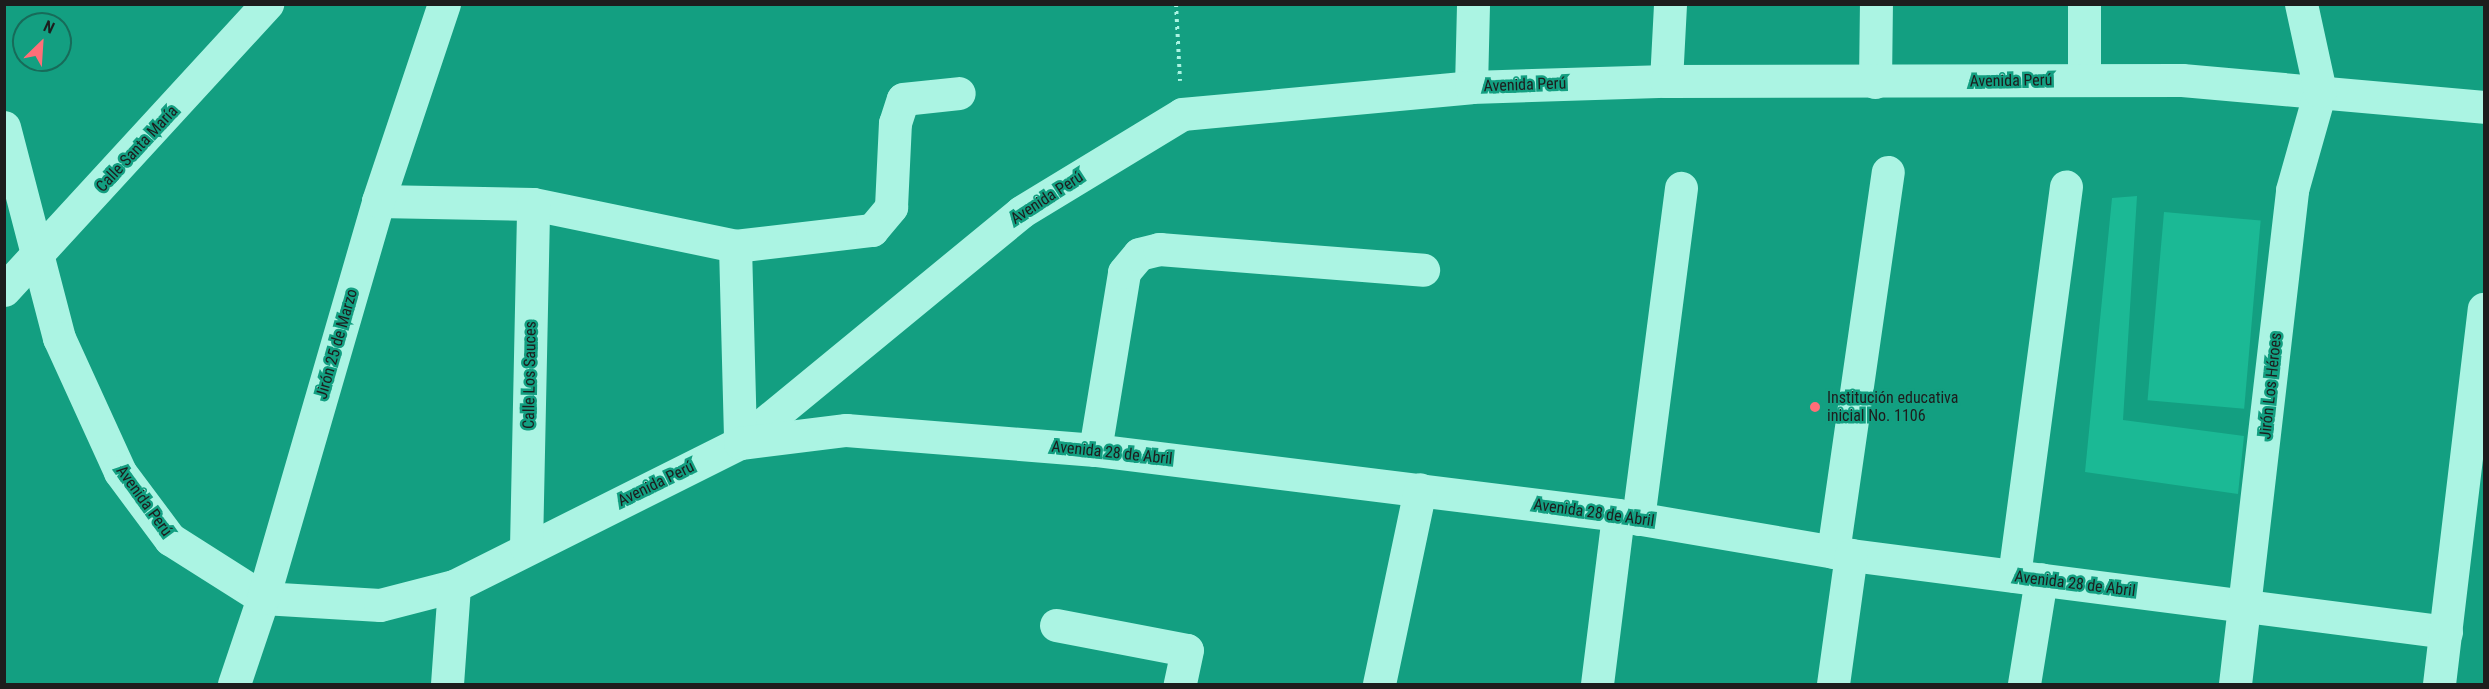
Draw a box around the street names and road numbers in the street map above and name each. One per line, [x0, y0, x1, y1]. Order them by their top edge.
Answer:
street label: Avenida Perú [1970, 71, 2052, 91]
street label: Avenida Perú [1483, 74, 1567, 96]
street label: Calle Santa María [92, 102, 182, 196]
street label: Avenida Perú [1007, 167, 1087, 229]
street label: Jirón 25 de Marzo [312, 287, 362, 401]
street label: Calle Los Sauces [519, 321, 541, 429]
street label: Jirón Los Héroes [2256, 332, 2286, 440]
street label: Avenida 28 de Abril [1050, 437, 1174, 469]
street label: Avenida Perú [615, 457, 697, 511]
street label: Avenida Perú [112, 462, 176, 540]
street label: Avenida 28 de Abril [1532, 495, 1656, 531]
street label: Avenida 28 de Abril [2013, 567, 2137, 601]

